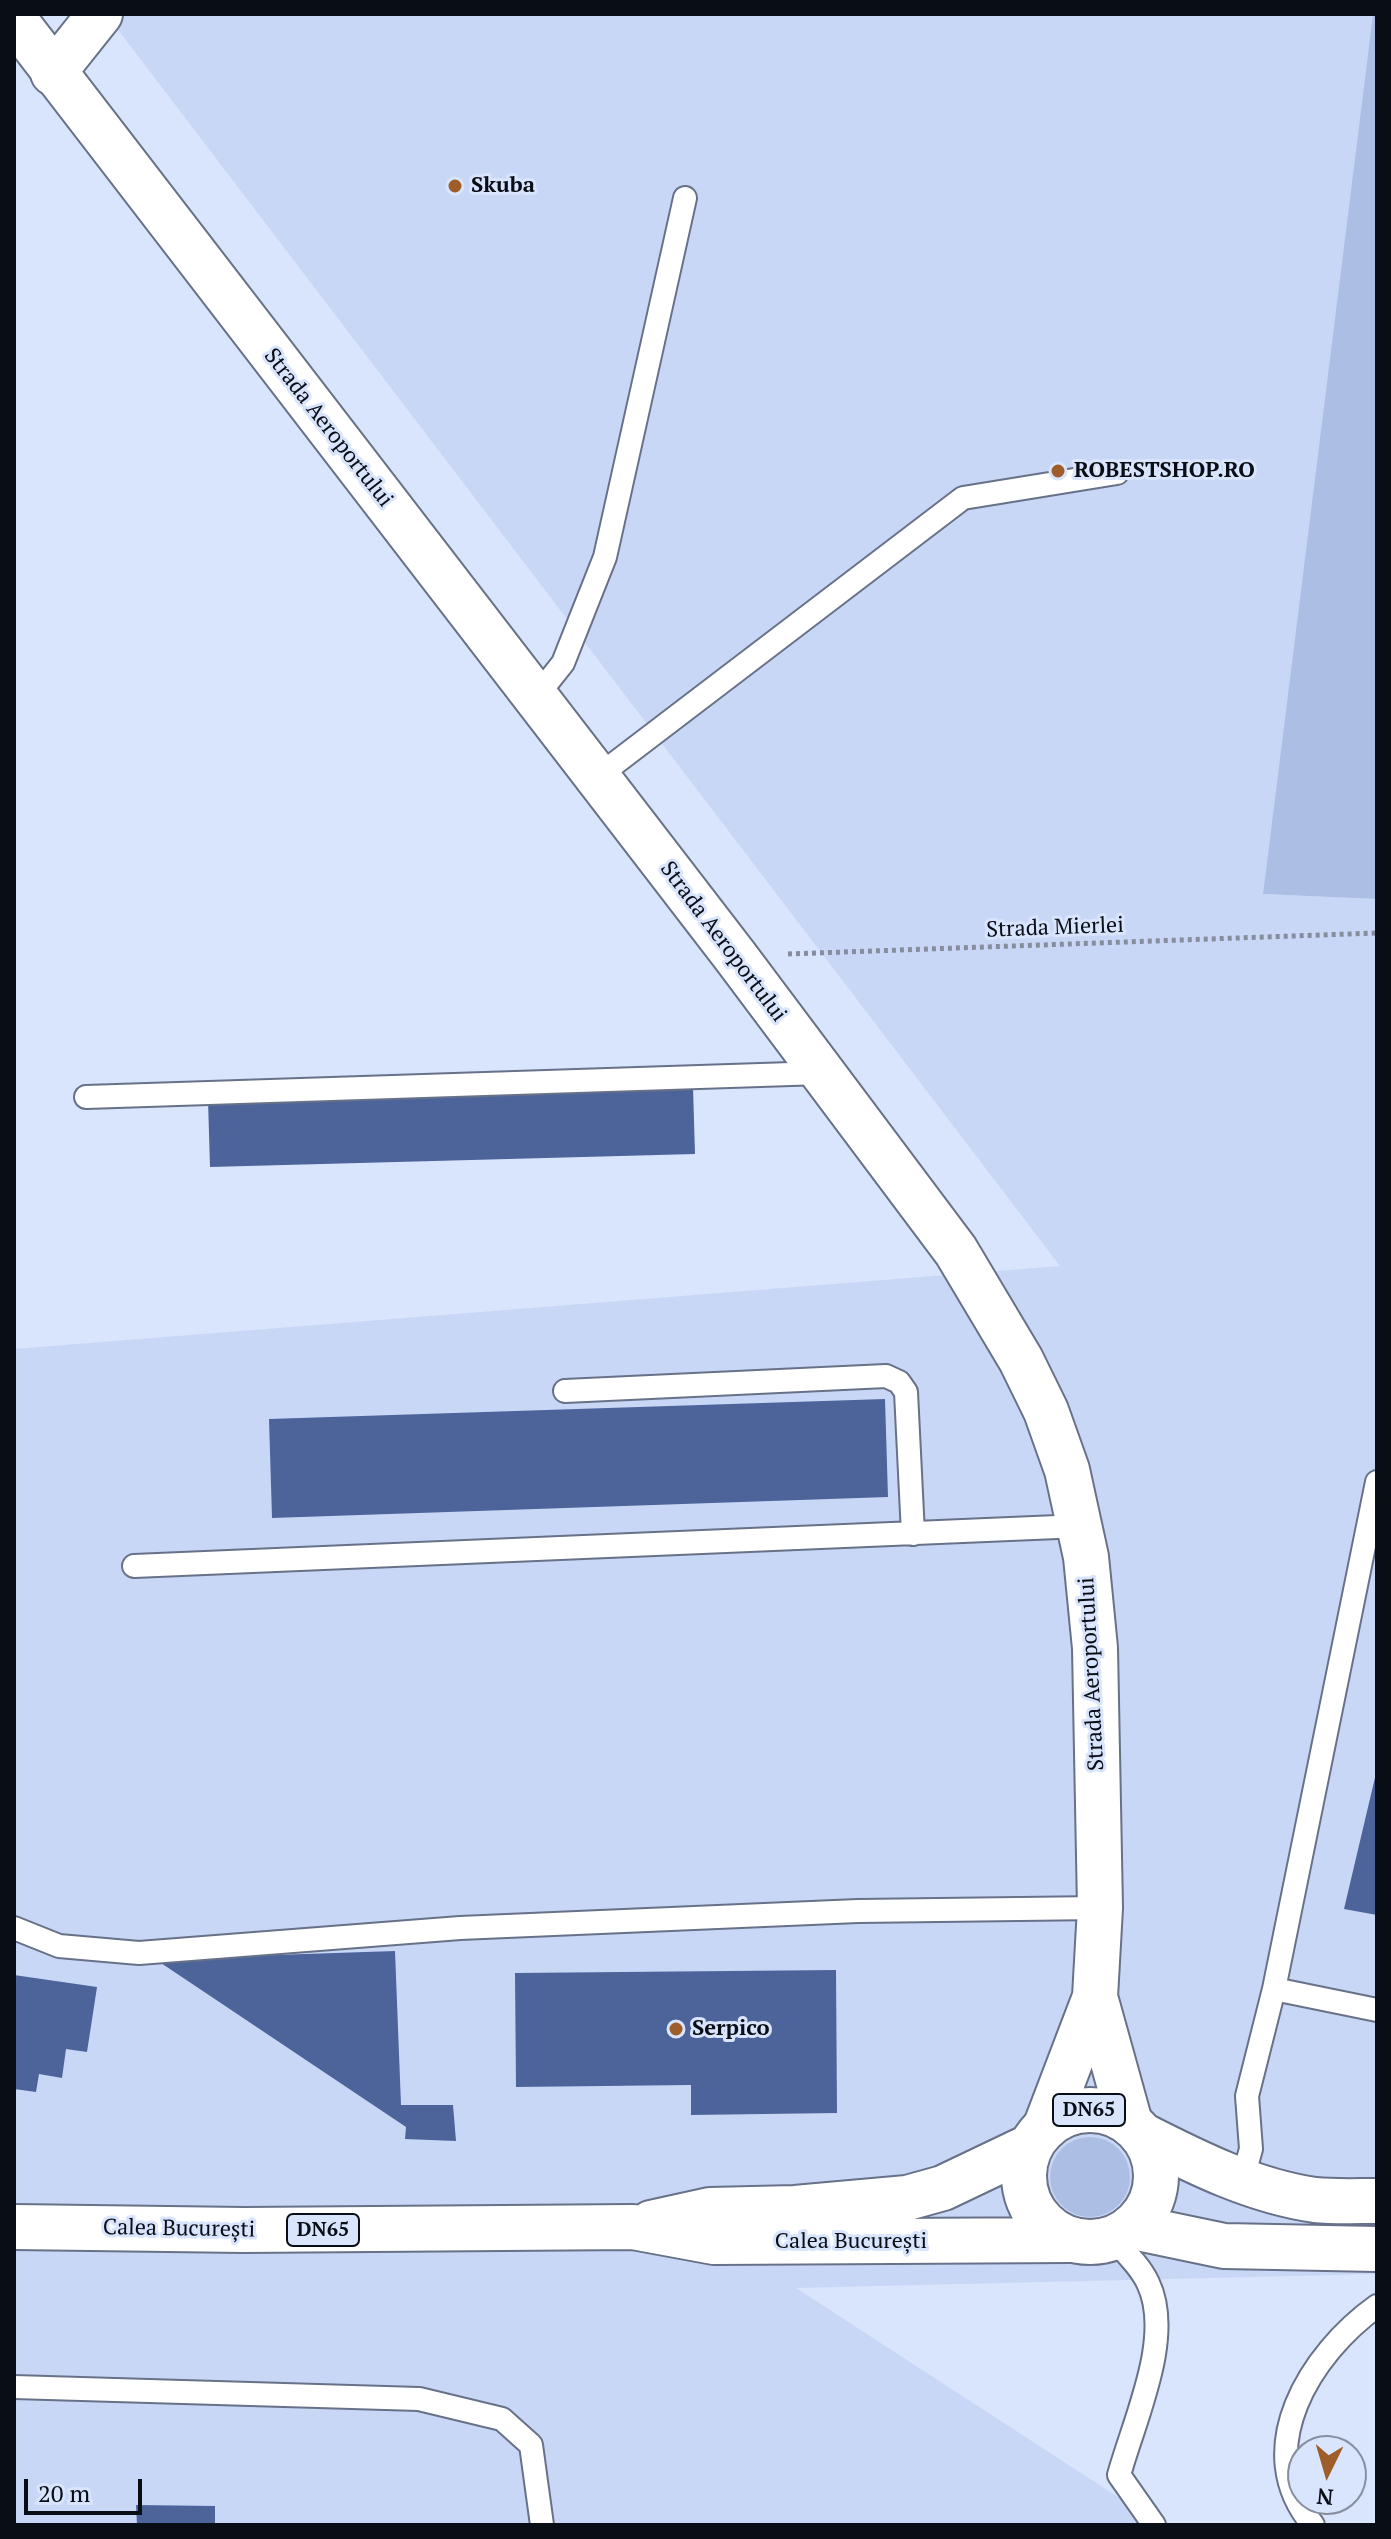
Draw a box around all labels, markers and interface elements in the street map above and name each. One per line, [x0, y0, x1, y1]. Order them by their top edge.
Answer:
place label: Skuba [471, 173, 535, 199]
marker: Skuba [446, 177, 464, 195]
street label: Strada Aeroportului [258, 344, 398, 512]
place label: ROBESTSHOP.RO [1074, 458, 1255, 484]
marker: ROBESTSHOP.RO [1049, 462, 1067, 480]
street label: Strada Aeroportului [654, 857, 792, 1027]
street label: Strada Mierlei [986, 912, 1124, 944]
street label: Strada Aeroportului [1074, 1577, 1110, 1771]
place label: Serpico [692, 2016, 770, 2042]
marker: Serpico [667, 2020, 685, 2038]
road number: DN65 [1053, 2094, 1125, 2126]
street label: Calea București [103, 2214, 255, 2244]
road number: DN65 [287, 2214, 359, 2246]
street label: Calea București [775, 2229, 927, 2255]
north arrow [1287, 2435, 1367, 2515]
scale bar [28, 2463, 146, 2513]
text: 20 m [38, 2477, 90, 2509]
text: N [1315, 2482, 1335, 2513]

